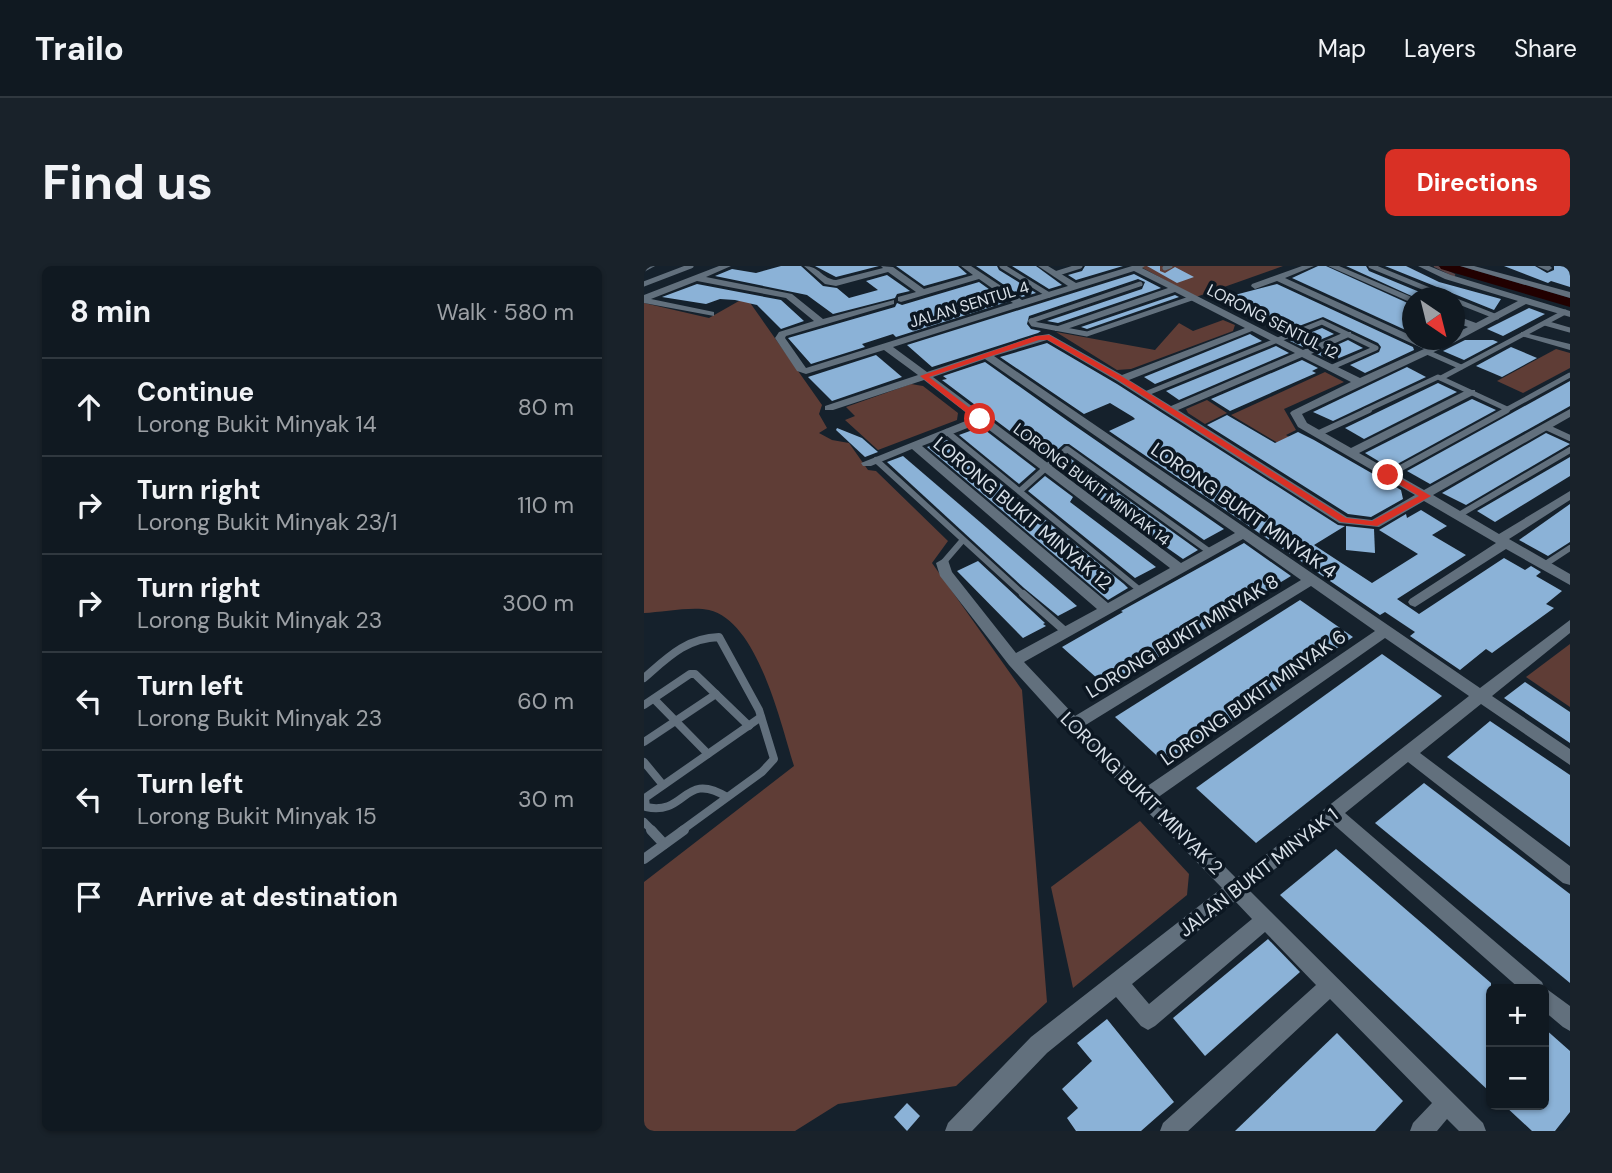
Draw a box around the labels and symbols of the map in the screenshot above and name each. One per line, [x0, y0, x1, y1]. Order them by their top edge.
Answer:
street label: JALAN SENTUL 4 [907, 276, 1032, 333]
street label: LORONG SENTUL 12 [1203, 279, 1342, 364]
north arrow [1402, 287, 1465, 350]
route start [964, 403, 995, 434]
street label: LORONG BUKIT MINYAK 14 [1009, 419, 1174, 550]
street label: LORONG BUKIT MINYAK 12 [928, 431, 1117, 596]
street label: LORONG BUKIT MINYAK 4 [1146, 437, 1341, 584]
route end [1372, 459, 1403, 490]
street label: LORONG BUKIT MINYAK 8 [1081, 569, 1283, 704]
street label: LORONG BUKIT MINYAK 6 [1156, 624, 1351, 771]
street label: LORONG BUKIT MINYAK 2 [1055, 707, 1228, 880]
street label: JALAN BUKIT MINYAK 1 [1174, 802, 1343, 942]

